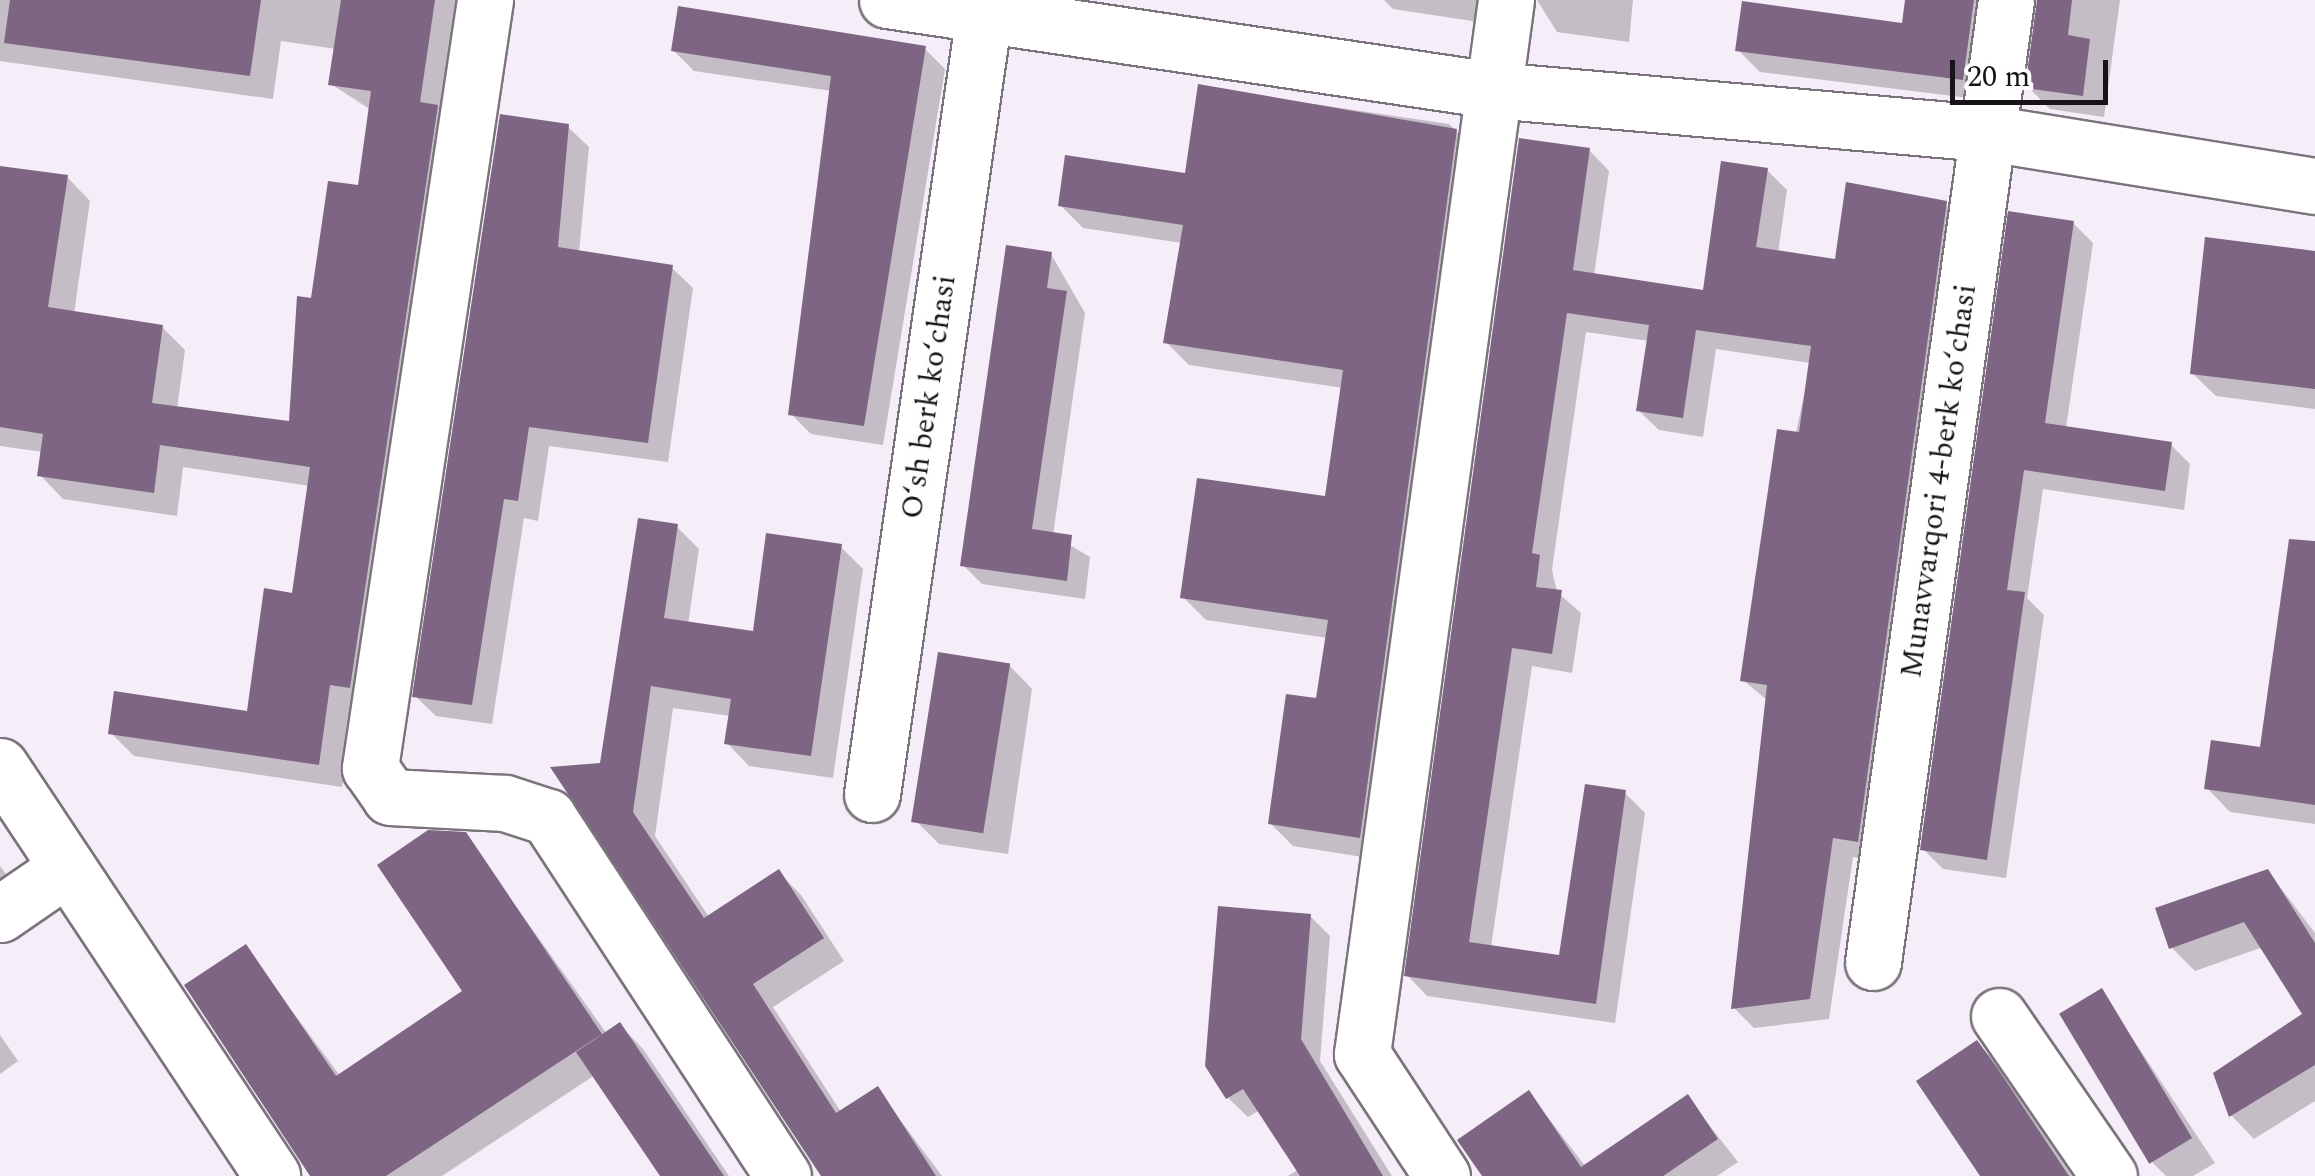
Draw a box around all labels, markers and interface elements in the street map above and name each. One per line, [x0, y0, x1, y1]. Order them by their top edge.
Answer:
scale bar [1955, 40, 2112, 102]
text: 20 m [1967, 54, 2030, 100]
street label: Oʻsh berk koʻchasi [894, 273, 964, 521]
street label: Munavvarqori 4-berk koʻchasi [1894, 282, 1984, 680]

